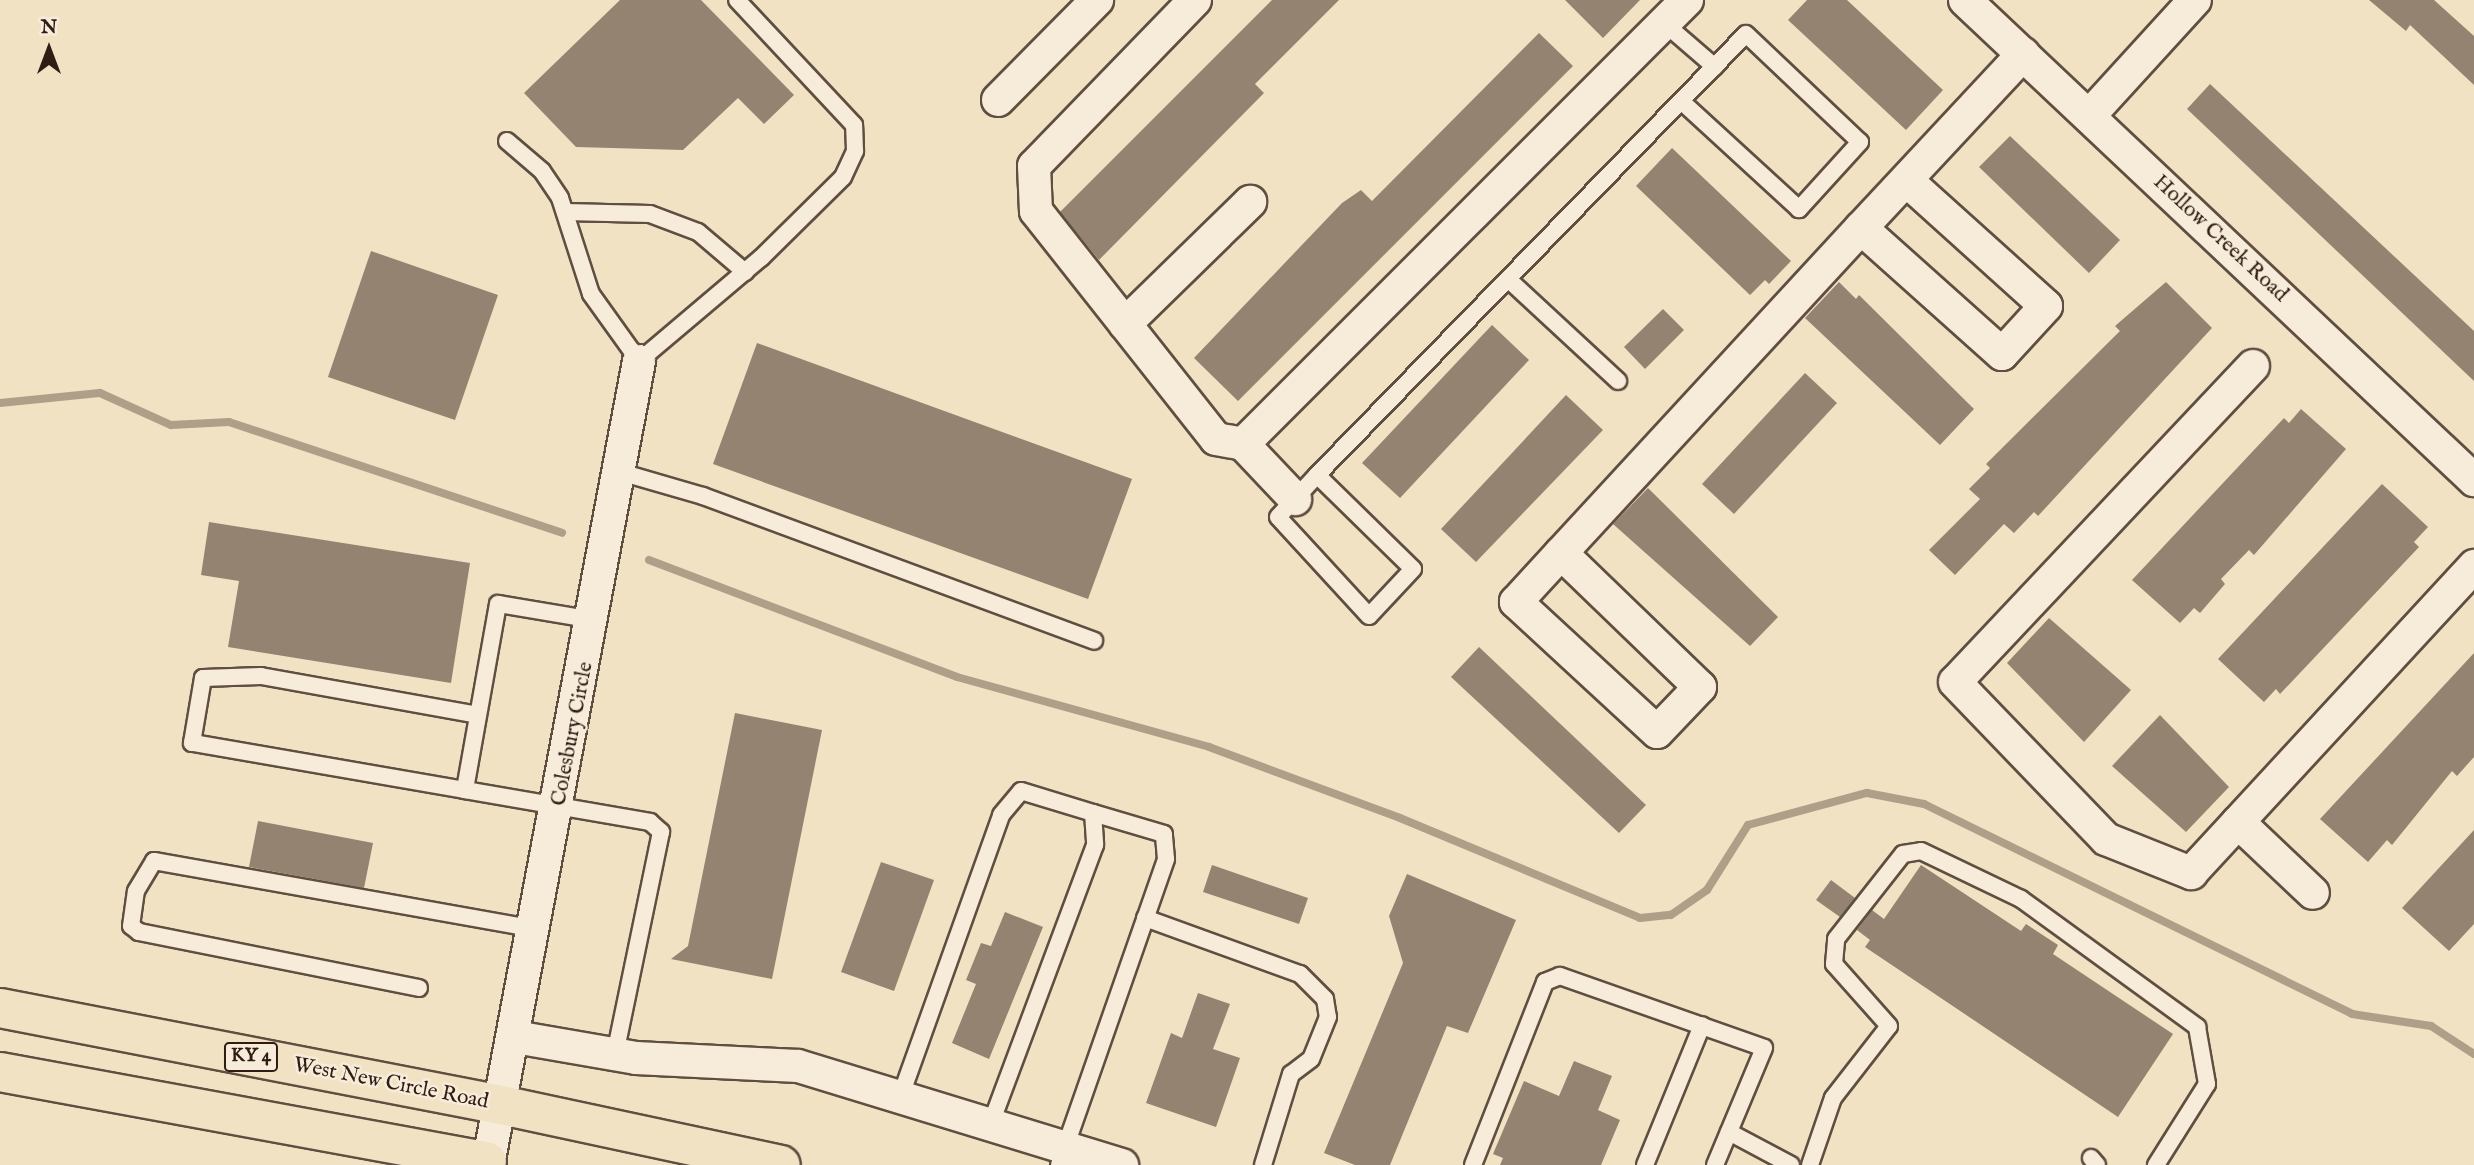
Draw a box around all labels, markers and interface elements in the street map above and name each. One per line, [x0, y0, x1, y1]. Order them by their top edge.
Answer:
north arrow [14, 14, 84, 84]
text: N [41, 16, 57, 40]
street label: Hollow Creek Road [2147, 170, 2293, 308]
street label: Colesbury Circle [547, 660, 599, 808]
road number: KY 4 [223, 1042, 279, 1072]
street label: West New Circle Road [291, 1053, 491, 1115]

